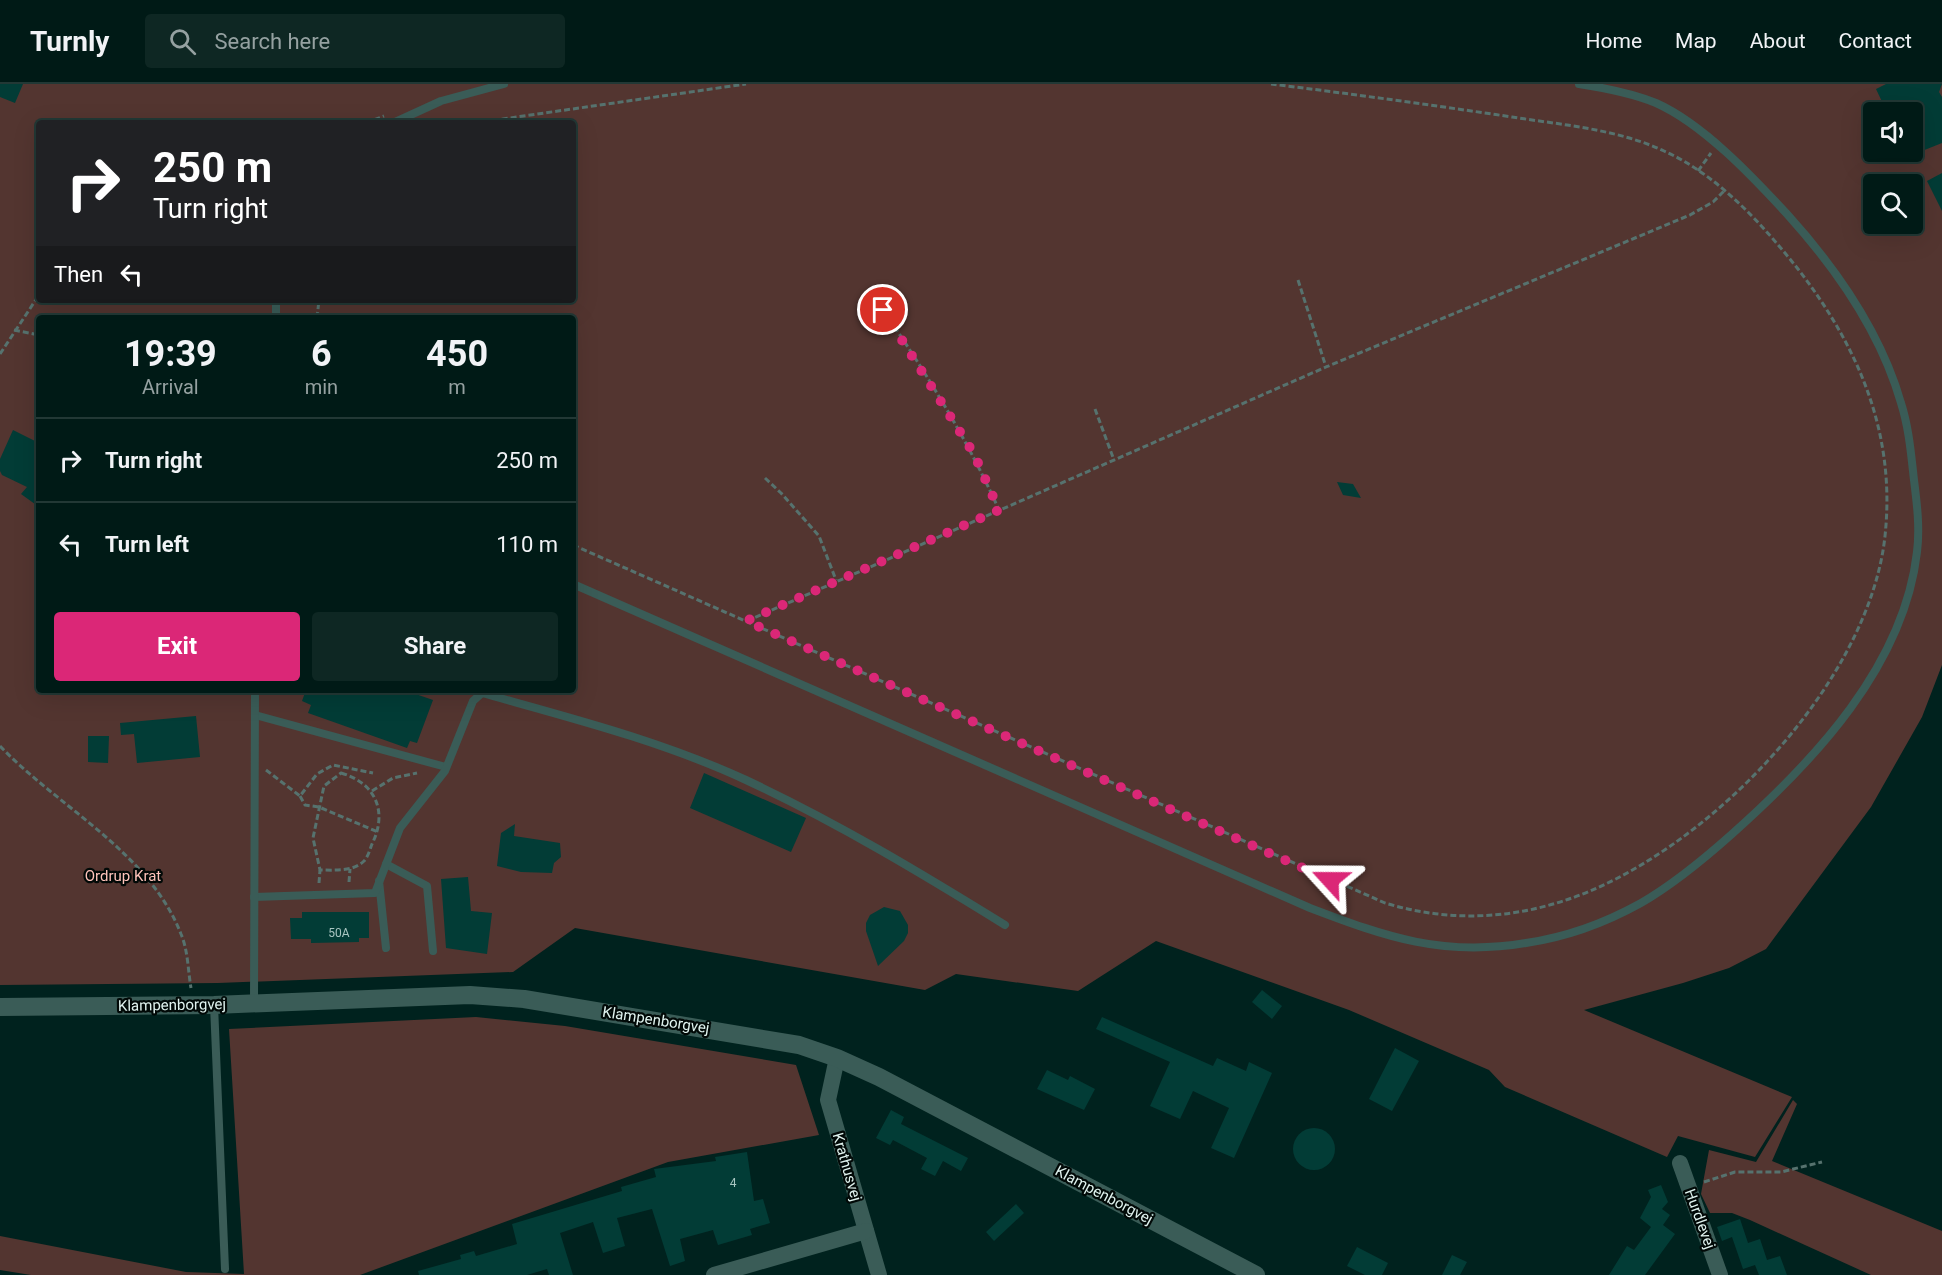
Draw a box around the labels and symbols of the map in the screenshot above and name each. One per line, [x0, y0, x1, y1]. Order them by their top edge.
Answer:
pin [857, 284, 908, 335]
position arrow [1298, 848, 1362, 912]
park label: Ordrup Krat [85, 867, 161, 885]
house number: 50A [328, 926, 350, 940]
street label: Klampenborgvej [118, 995, 226, 1015]
street label: Klampenborgvej [601, 1003, 711, 1037]
street label: Krathusvej [829, 1131, 865, 1203]
street label: Klampenborgvej [1052, 1162, 1156, 1228]
house number: 4 [730, 1176, 737, 1190]
street label: Hurdlevej [1681, 1187, 1719, 1251]

